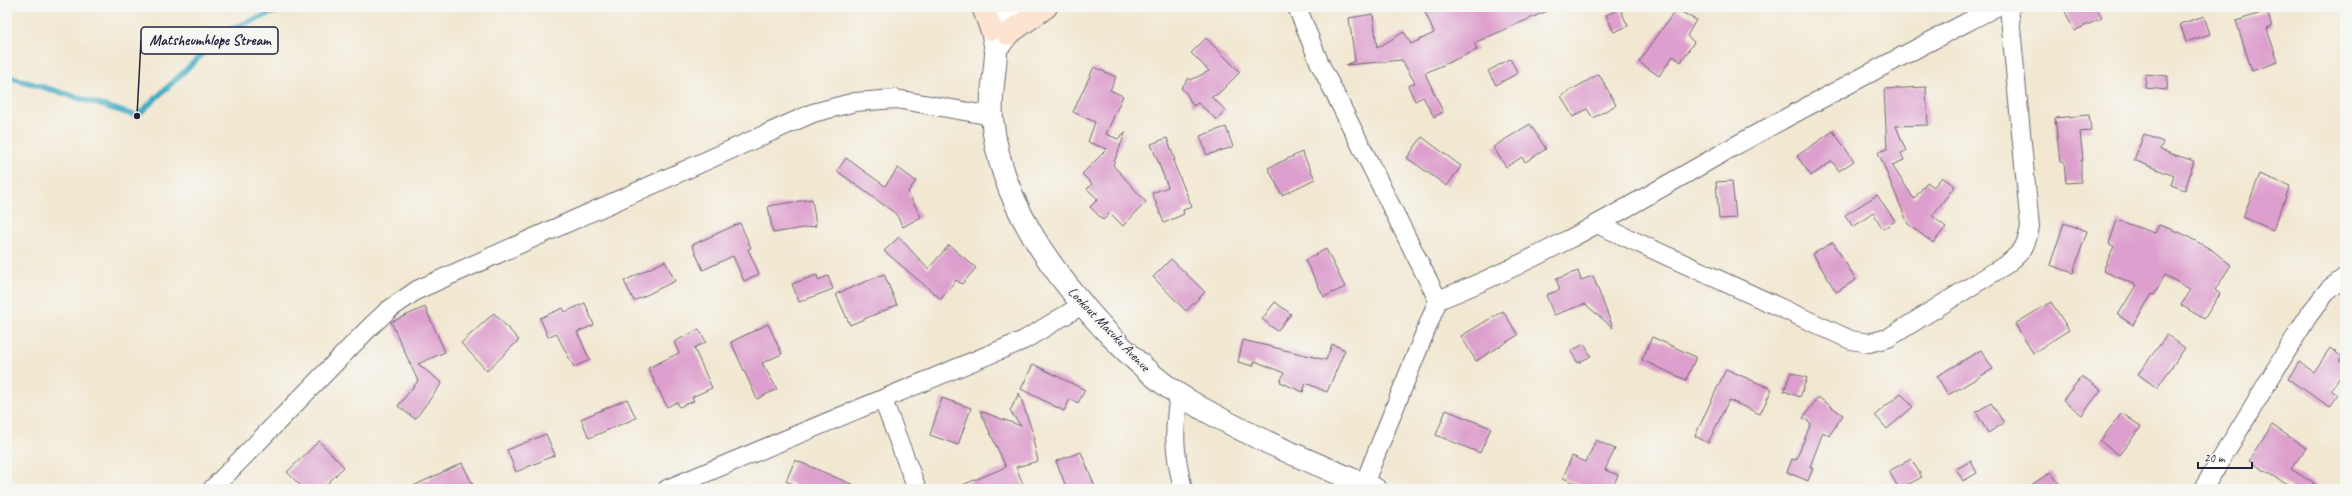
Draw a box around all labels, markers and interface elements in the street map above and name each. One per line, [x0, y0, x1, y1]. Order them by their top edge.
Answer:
callout: Matsheumhlope Stream [141, 27, 278, 54]
text: Matsheumhlope Stream [149, 31, 272, 50]
street label: Lookout Masuku Avenue [1064, 283, 1155, 376]
scale bar [2198, 444, 2252, 470]
text: 20 m [2204, 450, 2226, 466]

